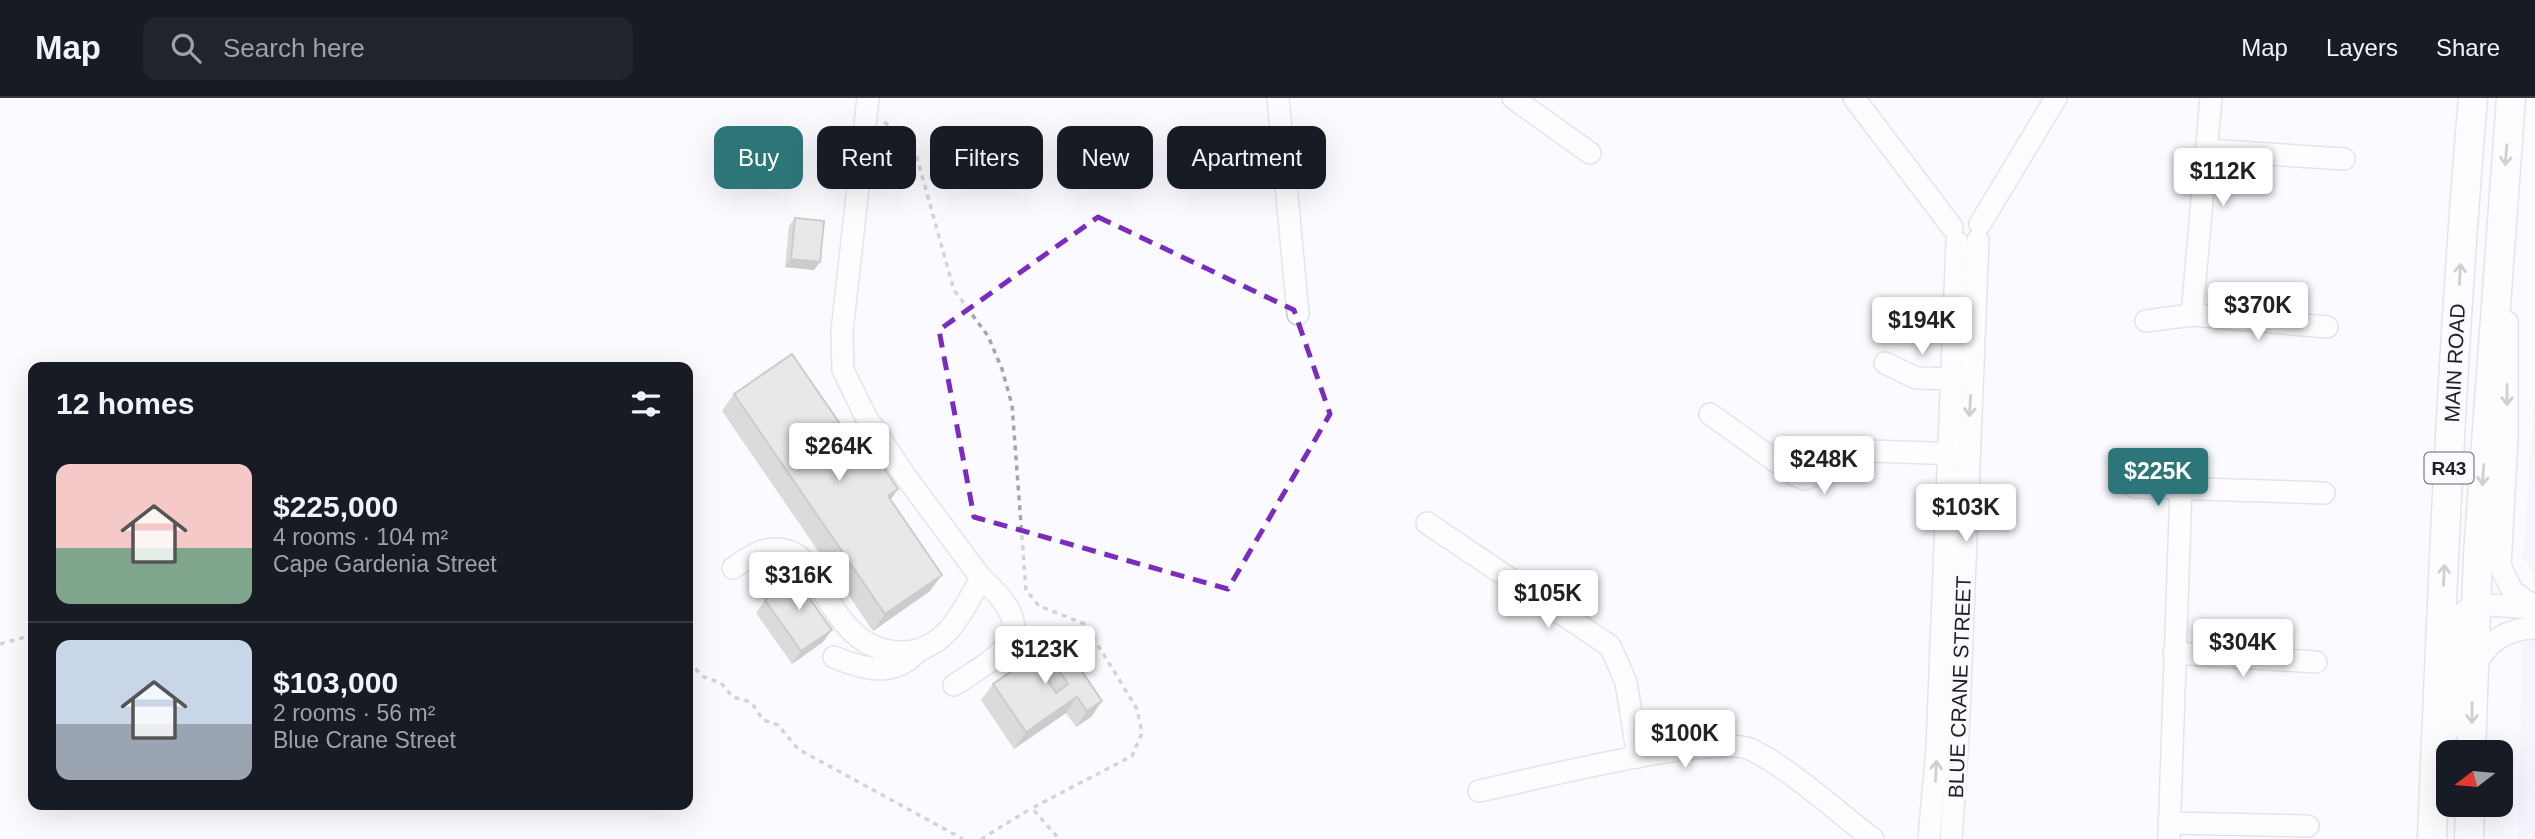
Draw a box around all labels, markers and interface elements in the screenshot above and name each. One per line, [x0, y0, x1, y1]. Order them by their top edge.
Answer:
search box [143, 17, 633, 80]
text: Map [35, 29, 101, 66]
icon: search [167, 29, 205, 67]
text: Search here [223, 33, 365, 63]
text: Map [2241, 34, 2288, 61]
text: Layers [2326, 34, 2398, 61]
text: Share [2436, 34, 2500, 61]
chip: Buy [714, 126, 803, 189]
chip: Rent [817, 126, 916, 189]
chip: Filters [930, 126, 1043, 189]
chip: New [1057, 126, 1153, 189]
chip: Apartment [1167, 126, 1326, 189]
one-way arrow [2499, 143, 2512, 166]
pin: $112K [2174, 148, 2272, 208]
text: $112K [2190, 158, 2256, 184]
one-way arrow [2453, 263, 2466, 286]
pin: $370K [2209, 282, 2307, 342]
text: $370K [2224, 292, 2292, 318]
pin: $194K [1873, 298, 1971, 357]
street label: MAIN ROAD [2440, 303, 2469, 423]
text: $194K [1888, 307, 1956, 333]
one-way arrow [2500, 383, 2514, 406]
icon: filters [627, 385, 665, 423]
text: 12 homes [56, 387, 194, 420]
one-way arrow [1964, 395, 1977, 418]
pin: $264K [790, 424, 888, 483]
text: $264K [805, 433, 873, 459]
pin: $248K [1775, 436, 1873, 496]
text: $248K [1790, 446, 1858, 472]
pin: $225K [2109, 448, 2207, 508]
road number: R43 [2424, 452, 2474, 484]
text: $225K [2124, 458, 2192, 484]
one-way arrow [2476, 464, 2489, 486]
pin: $103K [1917, 484, 2015, 544]
text: $225,000 [273, 490, 398, 523]
icon: home [112, 492, 196, 576]
text: $103K [1932, 494, 2000, 520]
text: 4 rooms · 104 m² [273, 524, 448, 550]
text: Cape Gardenia Street [273, 551, 497, 577]
pin: $316K [750, 552, 848, 612]
text: $316K [765, 562, 833, 588]
one-way arrow [2437, 564, 2450, 587]
pin: $105K [1499, 570, 1597, 630]
street label: BLUE CRANE STREET [1944, 575, 1975, 799]
text: $105K [1514, 580, 1582, 606]
pin: $304K [2194, 620, 2292, 679]
pin: $123K [996, 626, 1094, 686]
text: $304K [2209, 629, 2277, 655]
text: $123K [1011, 636, 1079, 662]
text: $103,000 [273, 666, 398, 699]
icon: home [112, 668, 196, 752]
text: 2 rooms · 56 m² [273, 700, 435, 726]
one-way arrow [2465, 701, 2479, 724]
pin: $100K [1636, 710, 1734, 770]
text: $100K [1651, 720, 1719, 746]
text: Blue Crane Street [273, 727, 456, 753]
north arrow [2436, 740, 2513, 817]
map controls [2436, 740, 2513, 817]
one-way arrow [1929, 760, 1942, 783]

